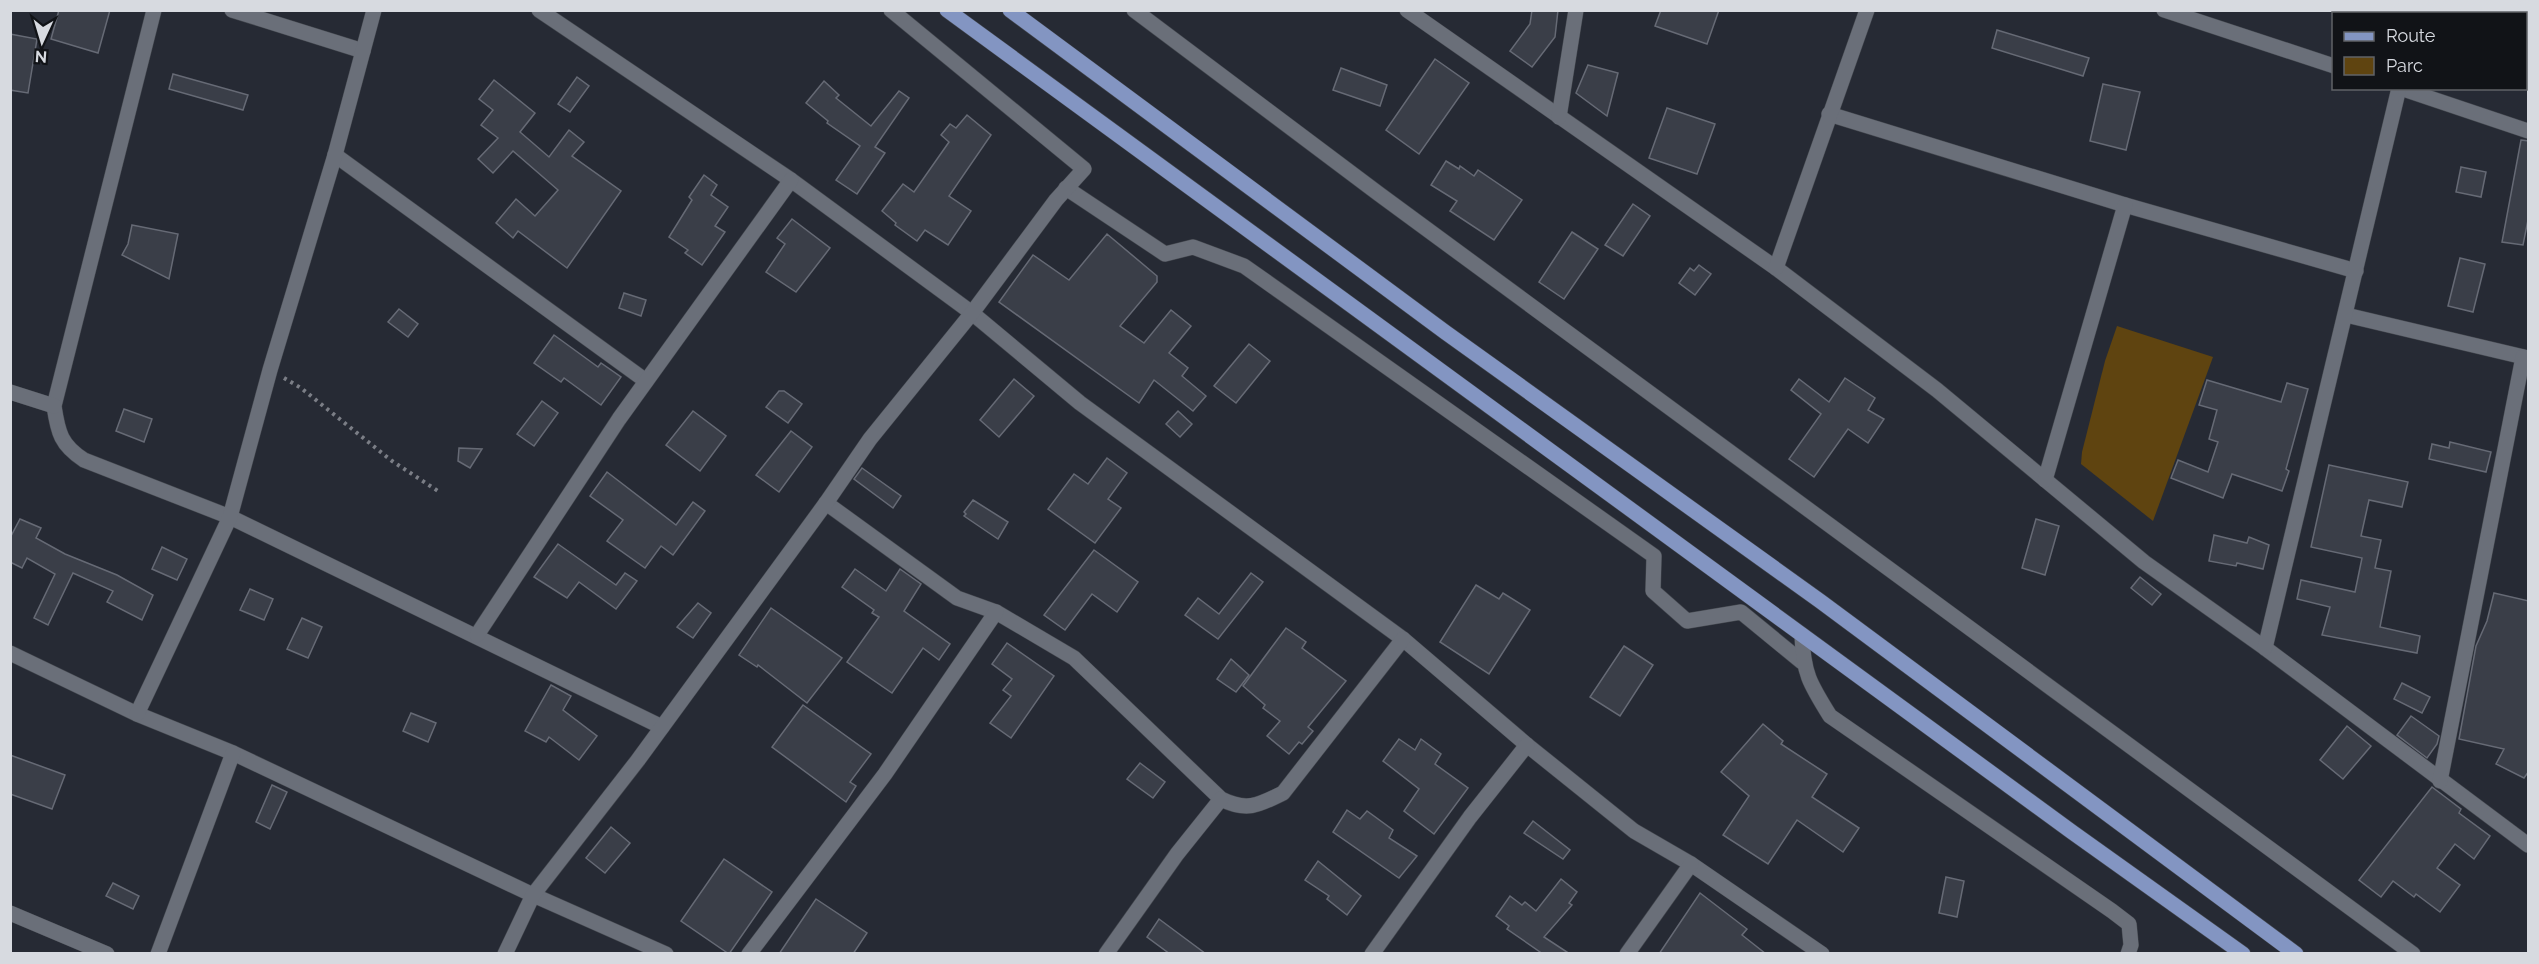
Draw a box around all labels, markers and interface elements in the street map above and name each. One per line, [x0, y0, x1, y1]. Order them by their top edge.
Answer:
north arrow [12, 12, 72, 72]
legend [2332, 12, 2527, 90]
text: Route [2386, 25, 2436, 46]
text: N [34, 47, 48, 66]
text: Parc [2386, 55, 2423, 76]

